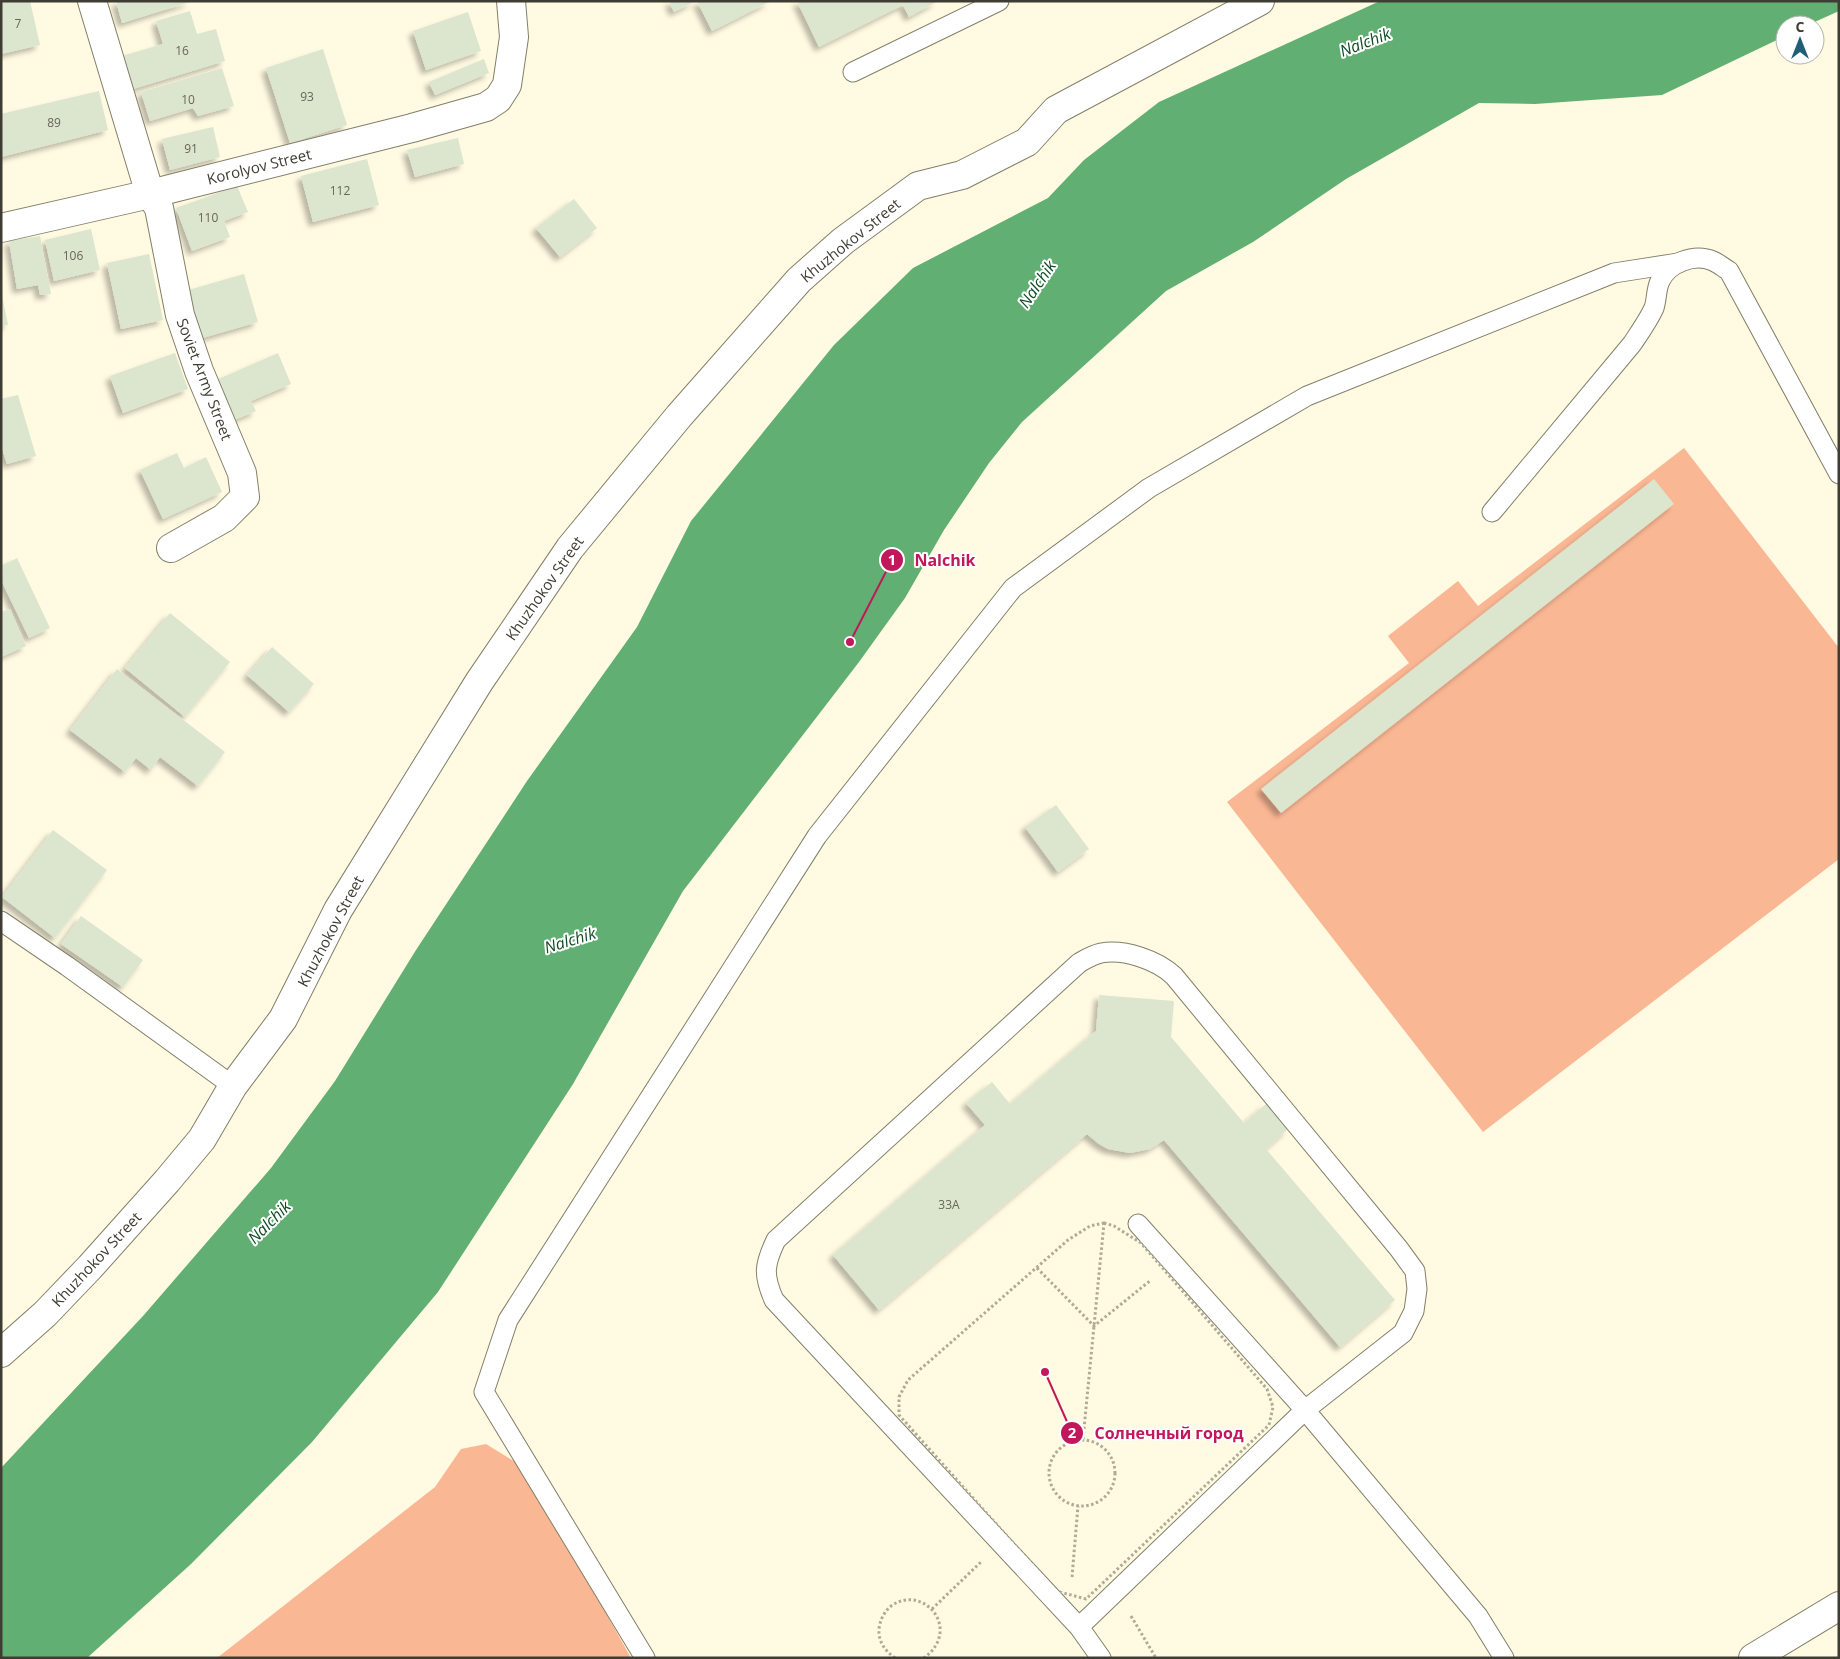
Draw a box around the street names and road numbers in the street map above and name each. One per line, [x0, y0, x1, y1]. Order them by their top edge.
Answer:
street label: Korolyov Street [205, 143, 313, 189]
street label: Khuzhokov Street [796, 194, 904, 286]
street label: Soviet Army Street [173, 315, 237, 443]
street label: Khuzhokov Street [501, 532, 587, 644]
street label: Khuzhokov Street [292, 872, 368, 990]
street label: Khuzhokov Street [47, 1207, 145, 1311]

